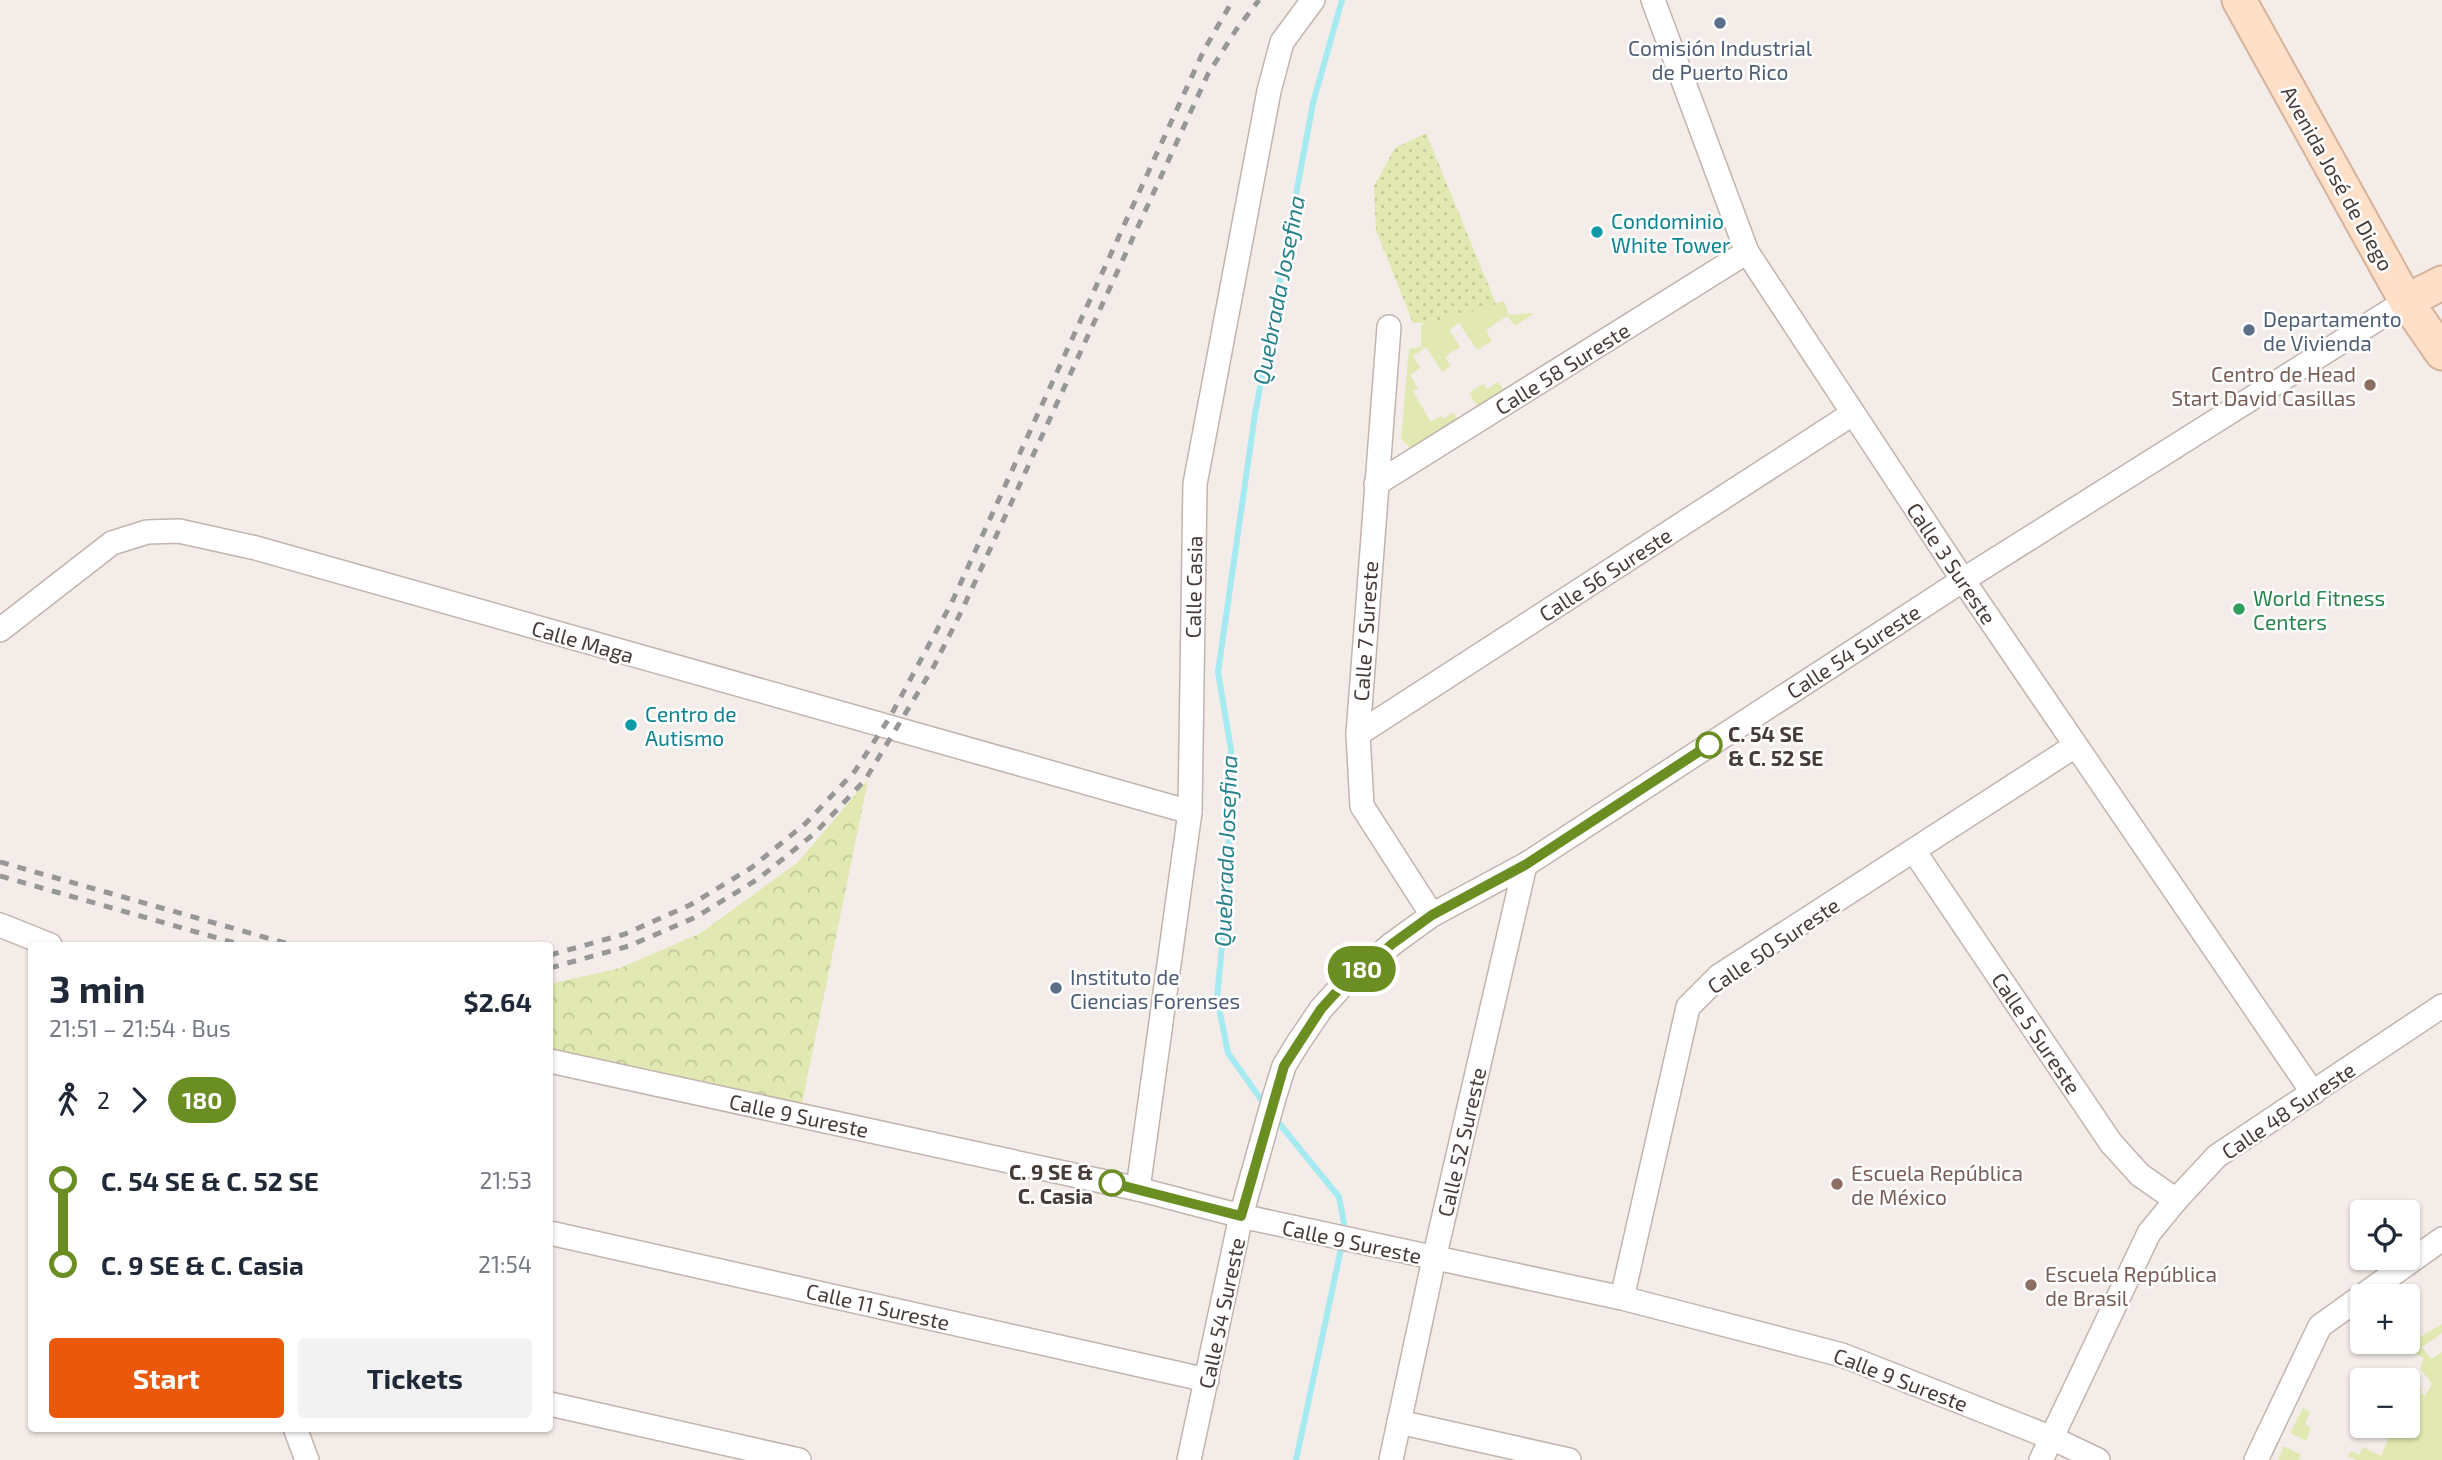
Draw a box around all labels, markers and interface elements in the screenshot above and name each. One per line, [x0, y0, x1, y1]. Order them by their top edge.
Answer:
marker: Comisión Industrial de Puerto Rico [1712, 15, 1728, 31]
place label: Comisión Industrial de Puerto Rico [1628, 35, 1813, 84]
street label: Avenida José de Diego [2277, 81, 2399, 275]
water label: Quebrada Josefina [1246, 193, 1310, 387]
place label: Condominio White Tower [1611, 208, 1731, 257]
marker: Condominio White Tower [1589, 224, 1605, 240]
place label: Departamento de Vivienda [2263, 306, 2402, 355]
street label: Calle 58 Sureste [1490, 317, 1634, 419]
marker: Departamento de Vivienda [2241, 322, 2257, 338]
place label: Centro de Head Start David Casillas [2171, 361, 2356, 410]
marker: Centro de Head Start David Casillas [2362, 377, 2378, 393]
street label: Calle 3 Sureste [1902, 497, 2002, 629]
street label: Calle 56 Sureste [1534, 522, 1676, 626]
street label: Calle Casia [1180, 535, 1206, 639]
street label: Calle 7 Sureste [1348, 560, 1382, 702]
place label: World Fitness Centers [2253, 585, 2385, 634]
street label: Calle 54 Sureste [1782, 599, 1924, 703]
marker: World Fitness Centers [2231, 601, 2247, 617]
street label: Calle Maga [529, 615, 637, 667]
place label: Centro de Autismo [645, 701, 737, 750]
marker: Centro de Autismo [623, 717, 639, 733]
place label: C. 54 SE & C. 52 SE [1728, 721, 1823, 770]
marker: C. 54 SE & C. 52 SE [1696, 732, 1722, 758]
water label: Quebrada Josefina [1208, 754, 1242, 948]
street label: Calle 50 Sureste [1702, 892, 1844, 998]
line badge: 180 [1322, 946, 1402, 992]
text: 180 [1342, 954, 1382, 983]
place label: Instituto de Ciencias Forenses [1070, 964, 1240, 1013]
text: 3 min [49, 965, 146, 1011]
street label: Calle 5 Sureste [1987, 968, 2087, 1098]
marker: Instituto de Ciencias Forenses [1048, 980, 1064, 996]
text: $2.64 [464, 986, 532, 1017]
text: 21:51 – 21:54 · Bus [49, 1014, 231, 1042]
street label: Calle 48 Sureste [2217, 1056, 2359, 1164]
street label: Calle 52 Sureste [1432, 1065, 1490, 1219]
icon: walk [49, 1081, 87, 1119]
icon: forward [120, 1081, 158, 1119]
text: 180 [182, 1085, 222, 1114]
text: 2 [97, 1086, 110, 1114]
street label: Calle 9 Sureste [727, 1088, 871, 1142]
place label: C. 9 SE & C. Casia [1009, 1159, 1093, 1208]
place label: Escuela República de México [1851, 1160, 2023, 1209]
text: C. 54 SE & C. 52 SE [101, 1165, 319, 1196]
text: 21:53 [479, 1166, 532, 1194]
marker: C. 9 SE & C. Casia [1099, 1170, 1125, 1196]
marker: Escuela República de México [1829, 1176, 1845, 1192]
map controls [2350, 1200, 2420, 1438]
button: locate [2350, 1200, 2420, 1270]
street label: Calle 9 Sureste [1280, 1214, 1424, 1268]
street label: Calle 54 Sureste [1193, 1235, 1249, 1391]
text: C. 9 SE & C. Casia [101, 1249, 304, 1280]
text: 21:54 [478, 1250, 532, 1278]
place label: Escuela República de Brasil [2045, 1261, 2217, 1310]
street label: Calle 11 Sureste [804, 1277, 952, 1335]
marker: Escuela República de Brasil [2023, 1277, 2039, 1293]
button: + [2350, 1284, 2420, 1354]
button: Start [49, 1338, 284, 1418]
button: Tickets [298, 1338, 532, 1418]
street label: Calle 9 Sureste [1830, 1342, 1972, 1416]
button: − [2350, 1368, 2420, 1438]

